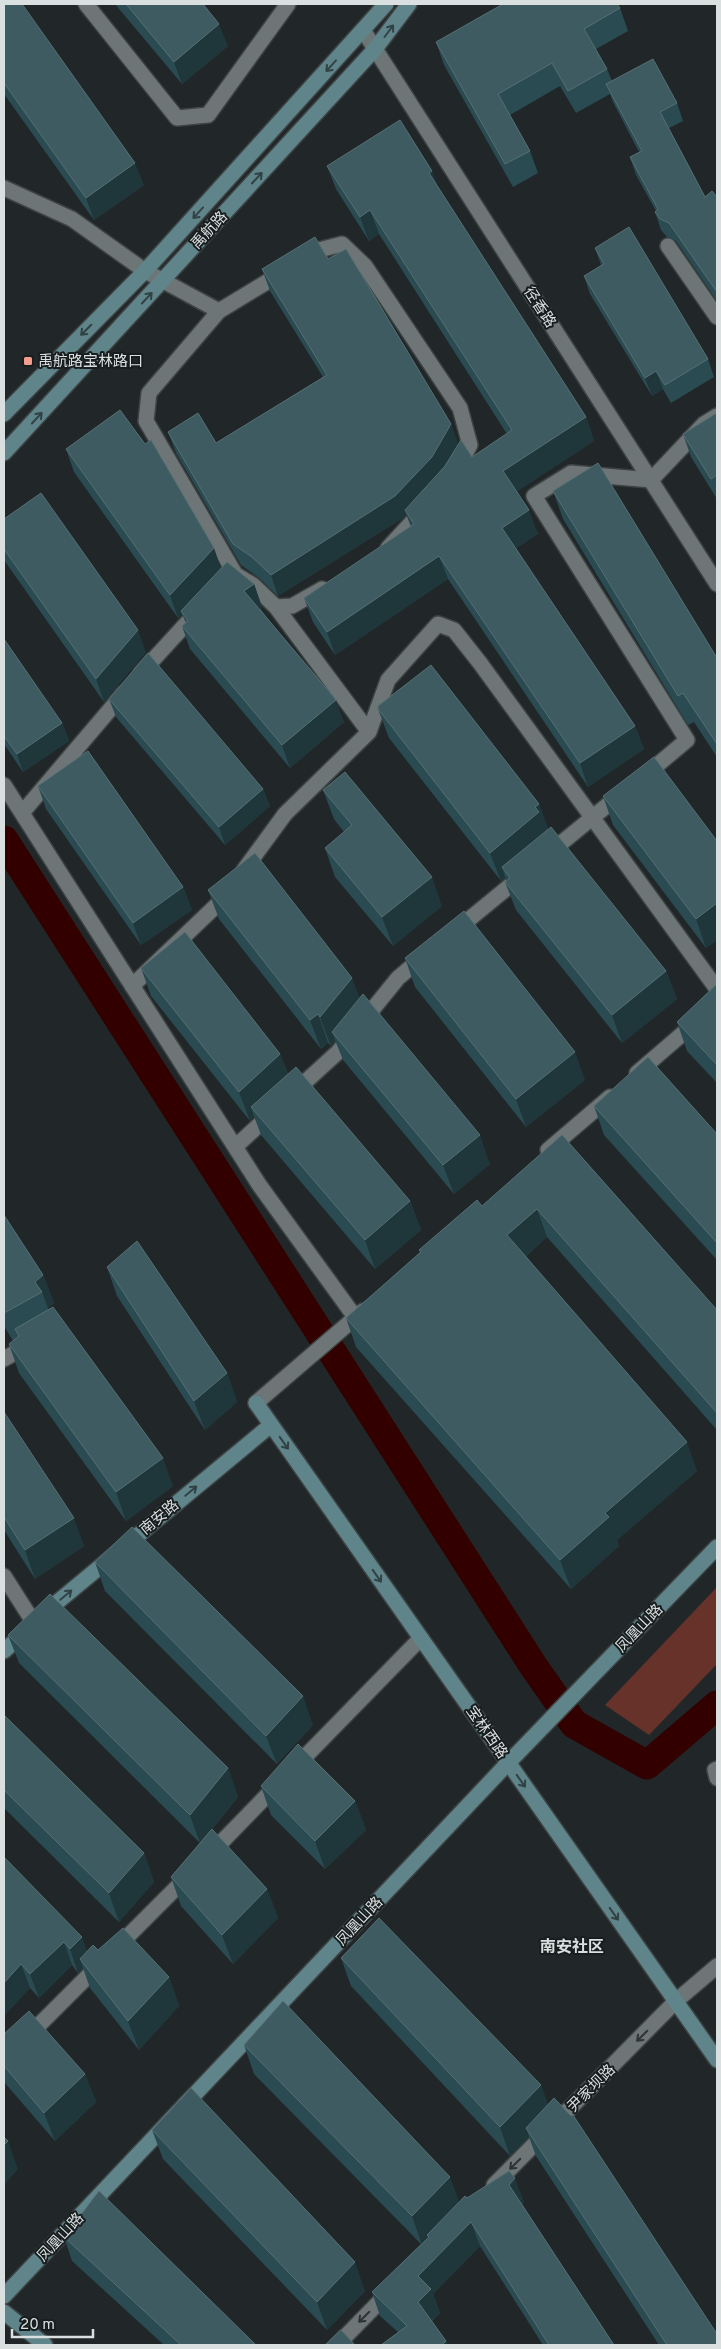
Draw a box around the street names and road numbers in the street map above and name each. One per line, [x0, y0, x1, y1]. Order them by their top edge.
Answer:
street label: 禹航路 [188, 208, 232, 254]
street label: 径香路 [519, 284, 559, 332]
street label: 南安路 [137, 1496, 183, 1540]
street label: 凤凰山路 [612, 1601, 668, 1657]
street label: 宝林西路 [461, 1703, 511, 1763]
street label: 凤凰山路 [333, 1894, 388, 1950]
street label: 尹家坝路 [564, 2061, 620, 2117]
street label: 凤凰山路 [34, 2210, 89, 2266]

